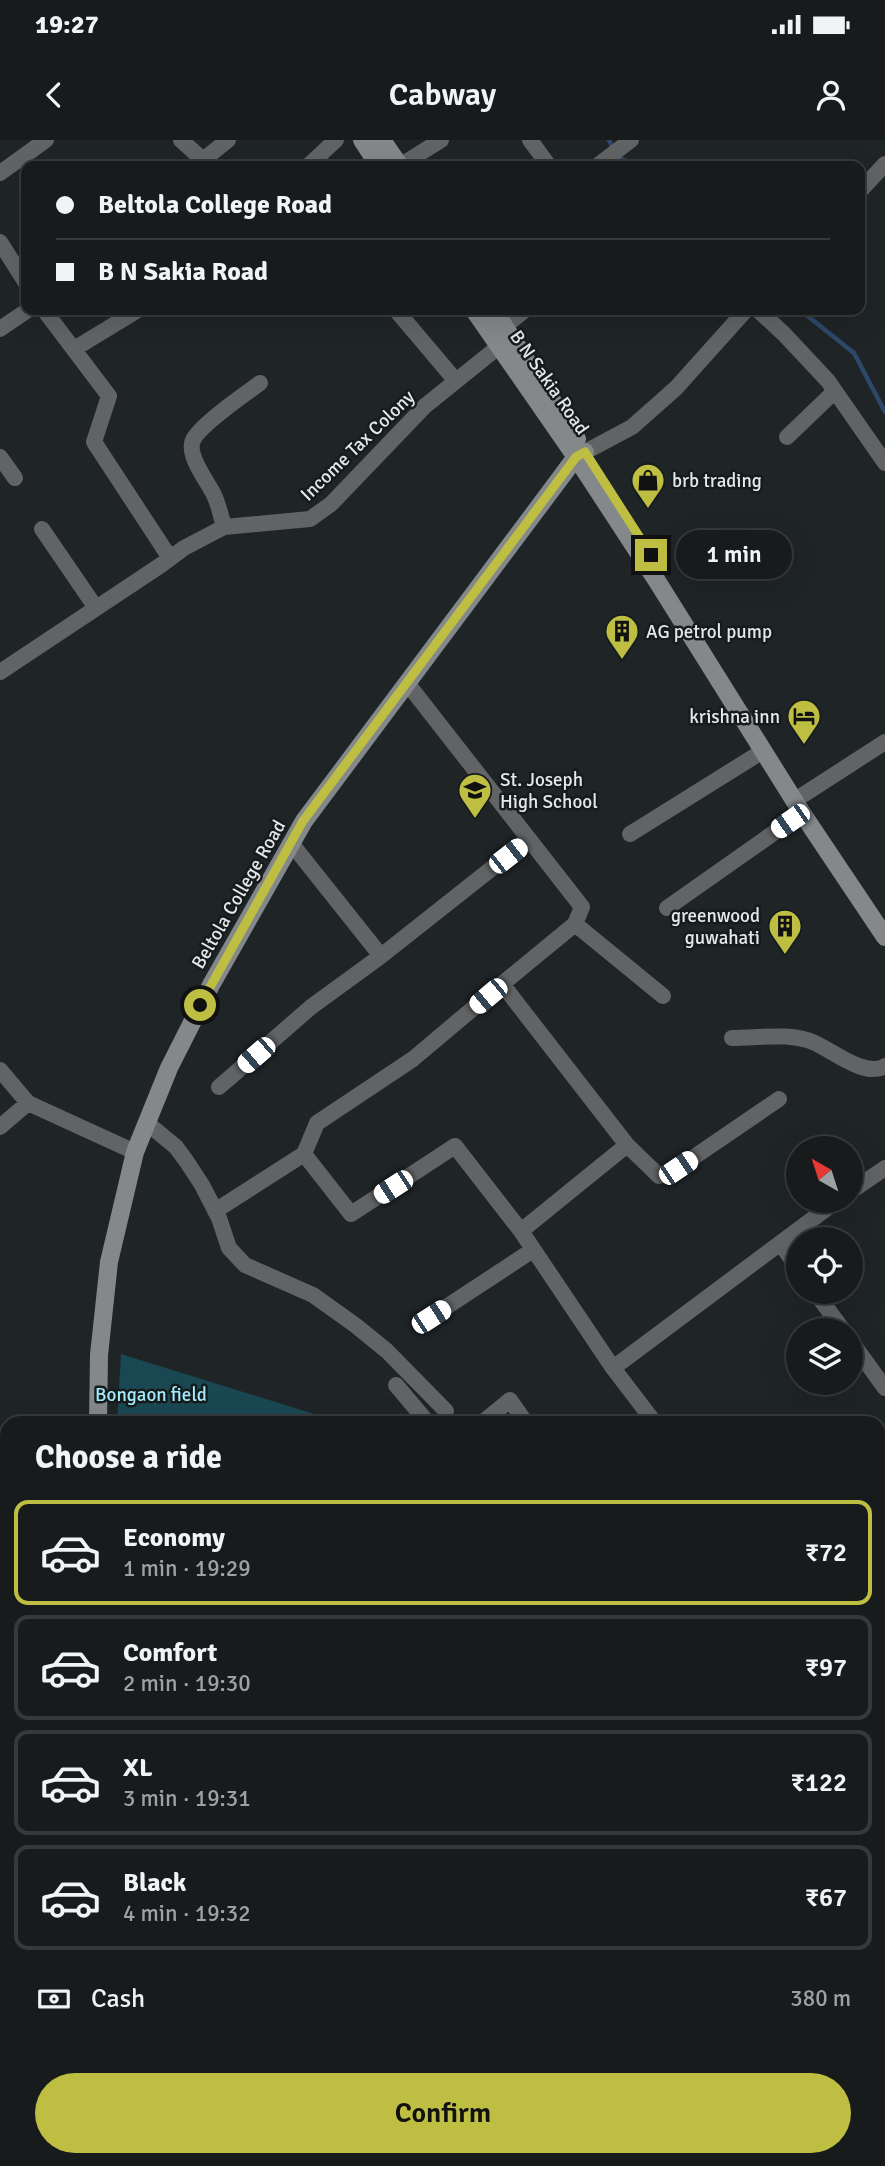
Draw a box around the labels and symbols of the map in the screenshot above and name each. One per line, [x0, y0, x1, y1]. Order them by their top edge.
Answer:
street label: B N Sakia Road [504, 326, 594, 439]
street label: Income Tax Colony [296, 385, 420, 506]
shop icon: brb trading [629, 461, 667, 510]
place label: brb trading [672, 469, 762, 493]
callout: 1 min [676, 530, 791, 580]
route end [635, 539, 667, 571]
building icon: AG petrol pump [603, 612, 641, 661]
place label: AG petrol pump [646, 620, 772, 644]
hotel icon: krishna inn [785, 697, 823, 746]
place label: krishna inn [689, 705, 780, 729]
place label: St. Joseph High School [500, 768, 598, 814]
school or university icon: St. Joseph High School [456, 771, 494, 820]
car [767, 800, 814, 842]
street label: Beltola College Road [186, 816, 291, 973]
car [485, 835, 532, 877]
place label: greenwood guwahati [671, 904, 760, 950]
building icon: greenwood guwahati [766, 907, 804, 956]
car [466, 974, 511, 1018]
route start [184, 989, 216, 1021]
car [234, 1033, 279, 1077]
north arrow [786, 1136, 863, 1213]
car [655, 1148, 702, 1188]
car [370, 1167, 417, 1207]
car [408, 1297, 455, 1337]
park label: Bongaon field [95, 1383, 207, 1407]

